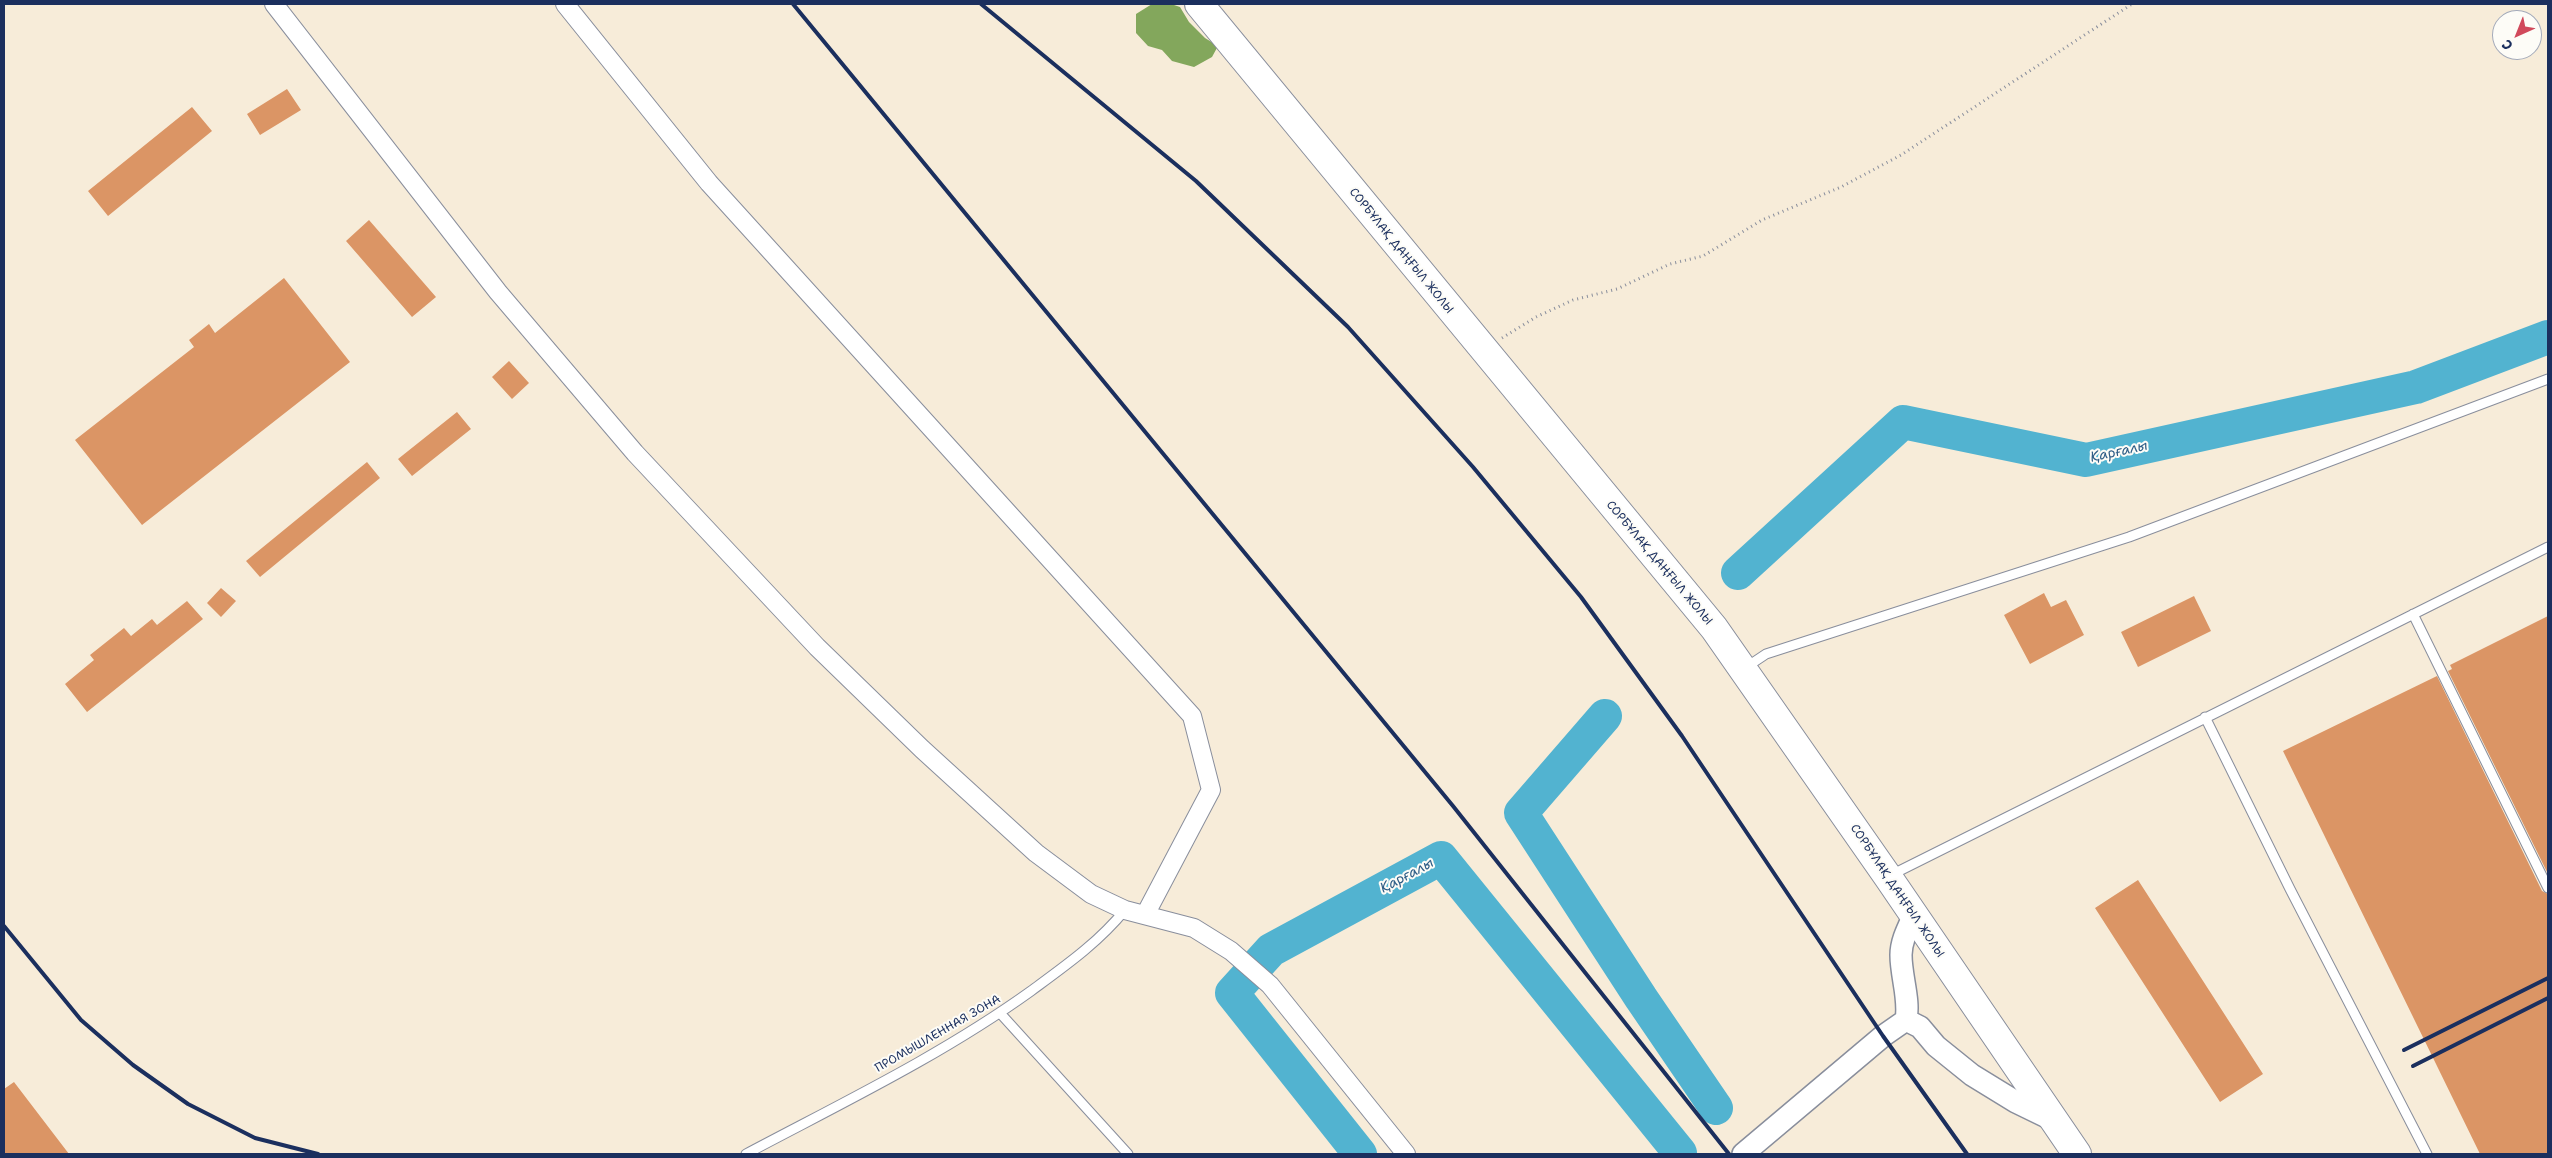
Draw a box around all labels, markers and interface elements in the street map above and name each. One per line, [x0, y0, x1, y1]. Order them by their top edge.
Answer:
north arrow [2492, 10, 2542, 60]
text: С [2498, 36, 2517, 55]
street label: СОРБҰЛАҚ ДАҢҒЫЛ ЖОЛЫ [1346, 185, 1456, 317]
water label: Қарғалы [2089, 438, 2149, 466]
street label: СОРБҰЛАҚ ДАҢҒЫЛ ЖОЛЫ [1603, 498, 1715, 628]
street label: СОРБҰЛАҚ ДАҢҒЫЛ ЖОЛЫ [1847, 822, 1947, 960]
water label: Қарғалы [1377, 855, 1437, 897]
street label: ПРОМЫШЛЕННАЯ ЗОНА [873, 992, 1003, 1076]

